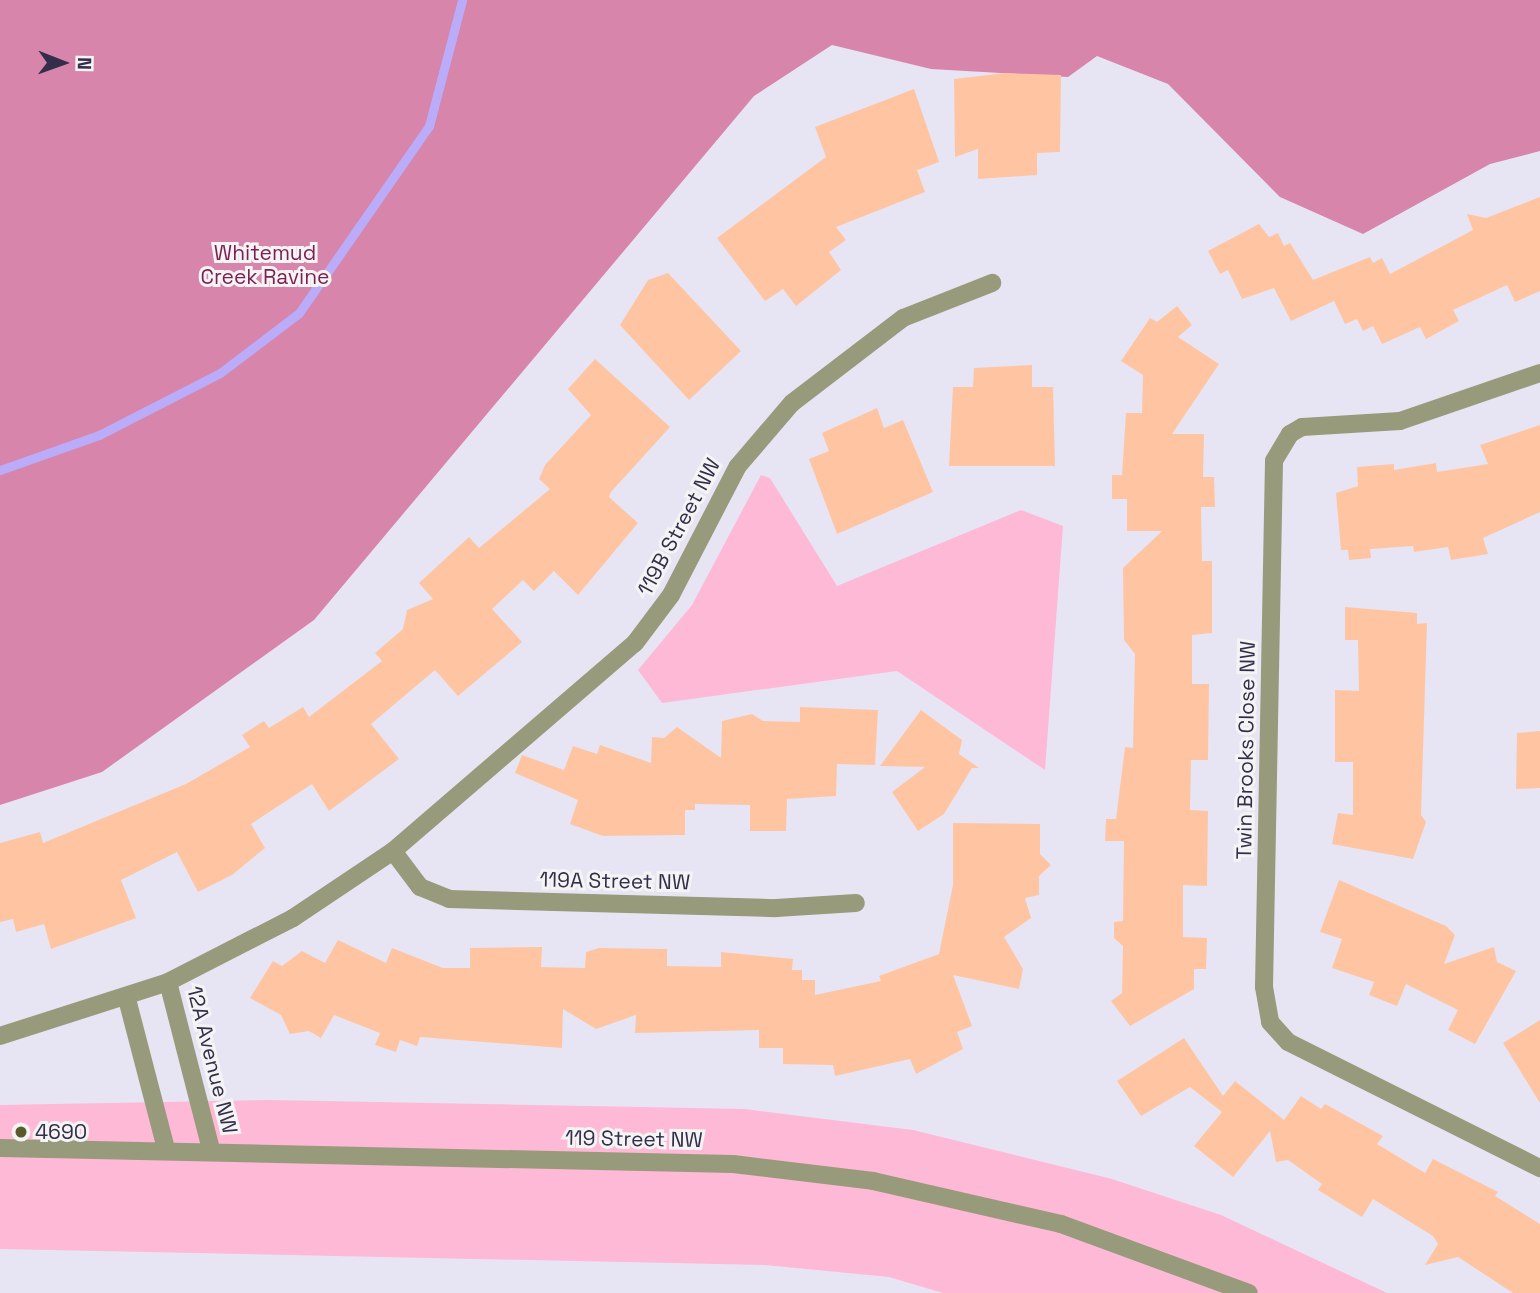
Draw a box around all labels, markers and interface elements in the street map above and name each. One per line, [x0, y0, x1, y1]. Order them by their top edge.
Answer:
north arrow [28, 28, 98, 98]
text: N [72, 57, 97, 70]
park label: Whitemud Creek Ravine [200, 240, 330, 290]
street label: 119B Street NW [632, 454, 726, 600]
street label: Twin Brooks Close NW [1231, 640, 1261, 860]
street label: 119A Street NW [539, 867, 691, 895]
street label: 12A Avenue NW [181, 983, 243, 1137]
place label: 4690 [35, 1119, 87, 1145]
marker: 4690 [13, 1124, 29, 1140]
street label: 119 Street NW [565, 1125, 703, 1153]

